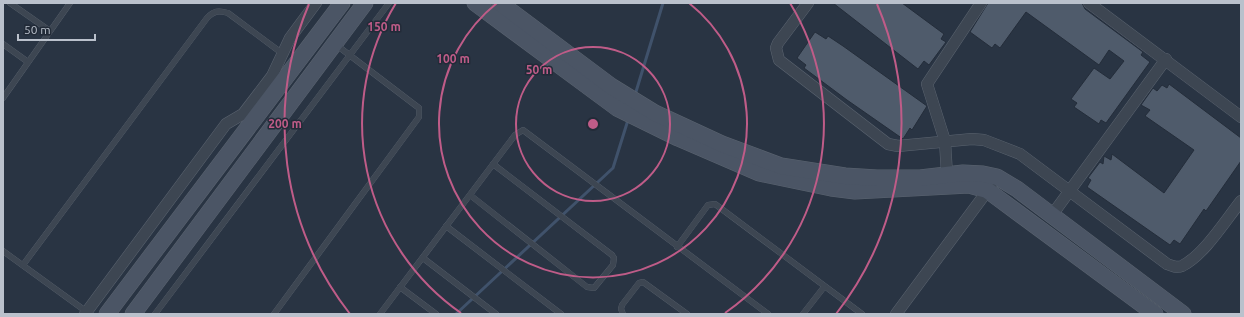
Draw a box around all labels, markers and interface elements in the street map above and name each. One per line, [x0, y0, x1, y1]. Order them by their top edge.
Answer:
scale bar [18, 16, 95, 42]
text: 150 m [367, 20, 401, 33]
text: 50 m [24, 23, 51, 36]
text: 100 m [436, 52, 470, 65]
text: 50 m [526, 63, 552, 76]
text: 200 m [268, 117, 302, 130]
centre of rings [586, 117, 600, 131]

